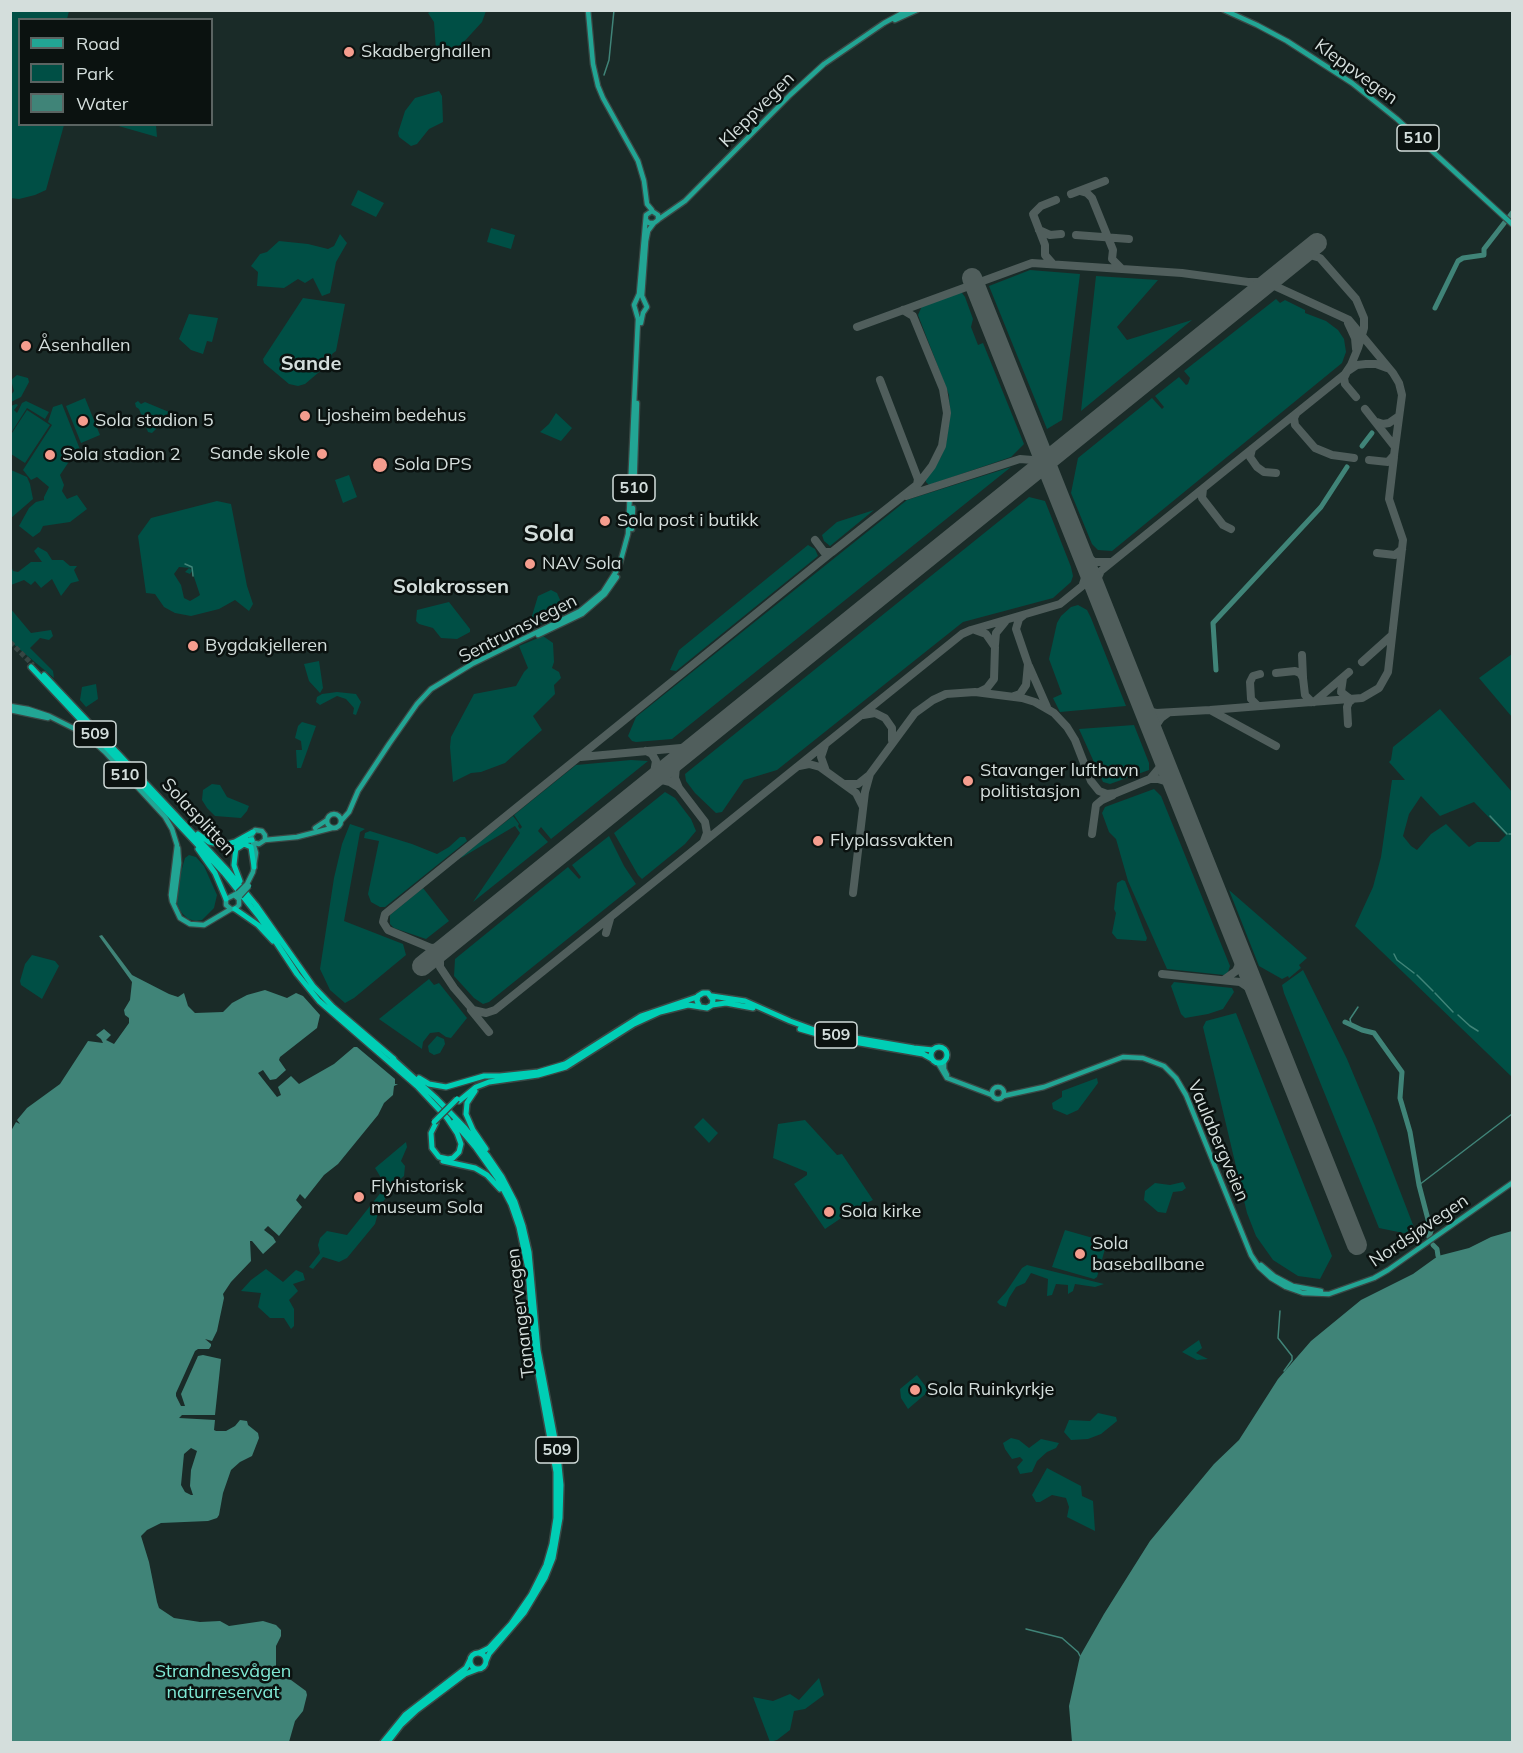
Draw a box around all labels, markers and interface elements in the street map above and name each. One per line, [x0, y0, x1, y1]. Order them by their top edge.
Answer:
legend [18, 18, 213, 126]
text: Road [76, 32, 120, 55]
street label: Kleppvegen [1310, 35, 1402, 109]
place label: Skadberghallen [361, 41, 491, 63]
marker: Skadberghallen [342, 45, 356, 59]
text: Park [76, 62, 114, 85]
street label: Kleppvegen [715, 68, 799, 152]
text: Water [76, 92, 128, 115]
road number: 510 [1397, 125, 1439, 151]
place label: Åsenhallen [38, 335, 131, 357]
marker: Åsenhallen [19, 339, 33, 353]
district label: Sande [281, 352, 341, 376]
place label: Ljosheim bedehus [317, 405, 466, 427]
marker: Ljosheim bedehus [298, 409, 312, 423]
place label: Sola stadion 5 [95, 410, 214, 432]
marker: Sola stadion 5 [76, 414, 90, 428]
place label: Sande skole [210, 443, 310, 465]
place label: Sola stadion 2 [62, 444, 181, 466]
marker: Sande skole [315, 447, 329, 461]
marker: Sola stadion 2 [43, 448, 57, 462]
place label: Sola DPS [394, 454, 472, 476]
marker: Sola DPS [371, 456, 389, 474]
road number: 510 [613, 475, 655, 501]
place label: Sola post i butikk [617, 510, 758, 532]
marker: Sola post i butikk [598, 514, 612, 528]
district label: Sola [524, 520, 574, 548]
place label: NAV Sola [542, 553, 622, 575]
marker: NAV Sola [523, 557, 537, 571]
district label: Solakrossen [393, 575, 509, 599]
street label: Sentrumsvegen [455, 590, 581, 668]
place label: Bygdakjelleren [205, 635, 328, 657]
marker: Bygdakjelleren [186, 639, 200, 653]
road number: 509 [74, 721, 116, 747]
place label: Stavanger lufthavn politistasjon [980, 760, 1139, 802]
road number: 510 [104, 762, 146, 788]
street label: Solasplitten [157, 774, 239, 860]
marker: Stavanger lufthavn politistasjon [961, 774, 975, 788]
place label: Flyplassvakten [830, 830, 953, 852]
marker: Flyplassvakten [811, 834, 825, 848]
road number: 509 [815, 1022, 857, 1048]
street label: Vaulabergveien [1183, 1077, 1253, 1205]
place label: Flyhistorisk museum Sola [371, 1176, 483, 1218]
marker: Flyhistorisk museum Sola [352, 1190, 366, 1204]
street label: Nordsjøvegen [1365, 1190, 1473, 1272]
place label: Sola kirke [841, 1201, 921, 1223]
marker: Sola kirke [822, 1205, 836, 1219]
place label: Sola baseballbane [1092, 1233, 1204, 1276]
street label: Tanangervegen [502, 1247, 540, 1379]
marker: Sola baseballbane [1073, 1247, 1087, 1261]
place label: Sola Ruinkyrkje [927, 1379, 1054, 1401]
marker: Sola Ruinkyrkje [908, 1383, 922, 1397]
road number: 509 [536, 1437, 578, 1463]
park label: Strandnesvågen naturreservat [155, 1661, 291, 1704]

